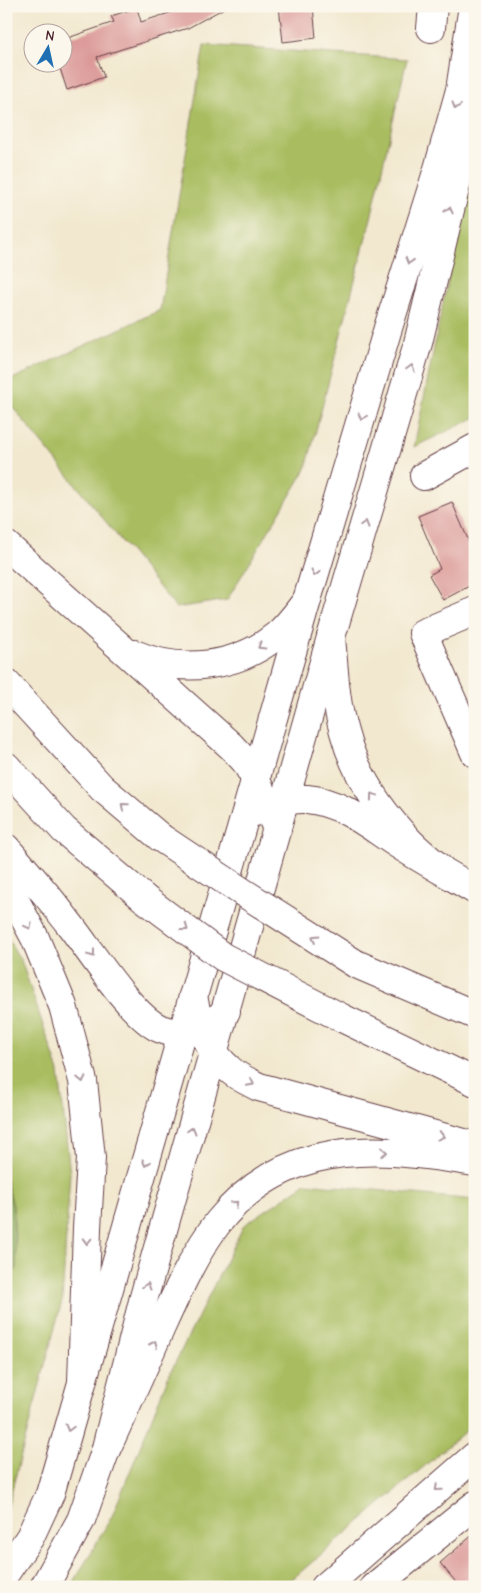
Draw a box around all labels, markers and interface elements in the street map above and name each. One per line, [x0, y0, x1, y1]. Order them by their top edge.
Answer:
north arrow [22, 22, 72, 72]
text: N [44, 27, 56, 45]
one-way arrow [451, 101, 461, 109]
one-way arrow [443, 205, 454, 214]
one-way arrow [405, 257, 415, 265]
one-way arrow [405, 364, 415, 372]
one-way arrow [357, 412, 367, 421]
one-way arrow [359, 520, 369, 528]
one-way arrow [311, 568, 321, 576]
one-way arrow [257, 639, 266, 649]
one-way arrow [370, 792, 379, 802]
one-way arrow [120, 803, 129, 812]
one-way arrow [23, 921, 33, 930]
one-way arrow [179, 922, 189, 931]
one-way arrow [311, 934, 320, 944]
one-way arrow [86, 948, 95, 958]
one-way arrow [76, 1075, 86, 1084]
one-way arrow [246, 1077, 255, 1087]
one-way arrow [186, 1126, 196, 1134]
one-way arrow [436, 1131, 444, 1141]
one-way arrow [380, 1147, 388, 1158]
one-way arrow [141, 1159, 151, 1167]
one-way arrow [229, 1201, 238, 1210]
one-way arrow [81, 1237, 92, 1245]
one-way arrow [142, 1282, 152, 1291]
one-way arrow [148, 1340, 158, 1349]
one-way arrow [64, 1424, 74, 1432]
one-way arrow [435, 1483, 444, 1491]

